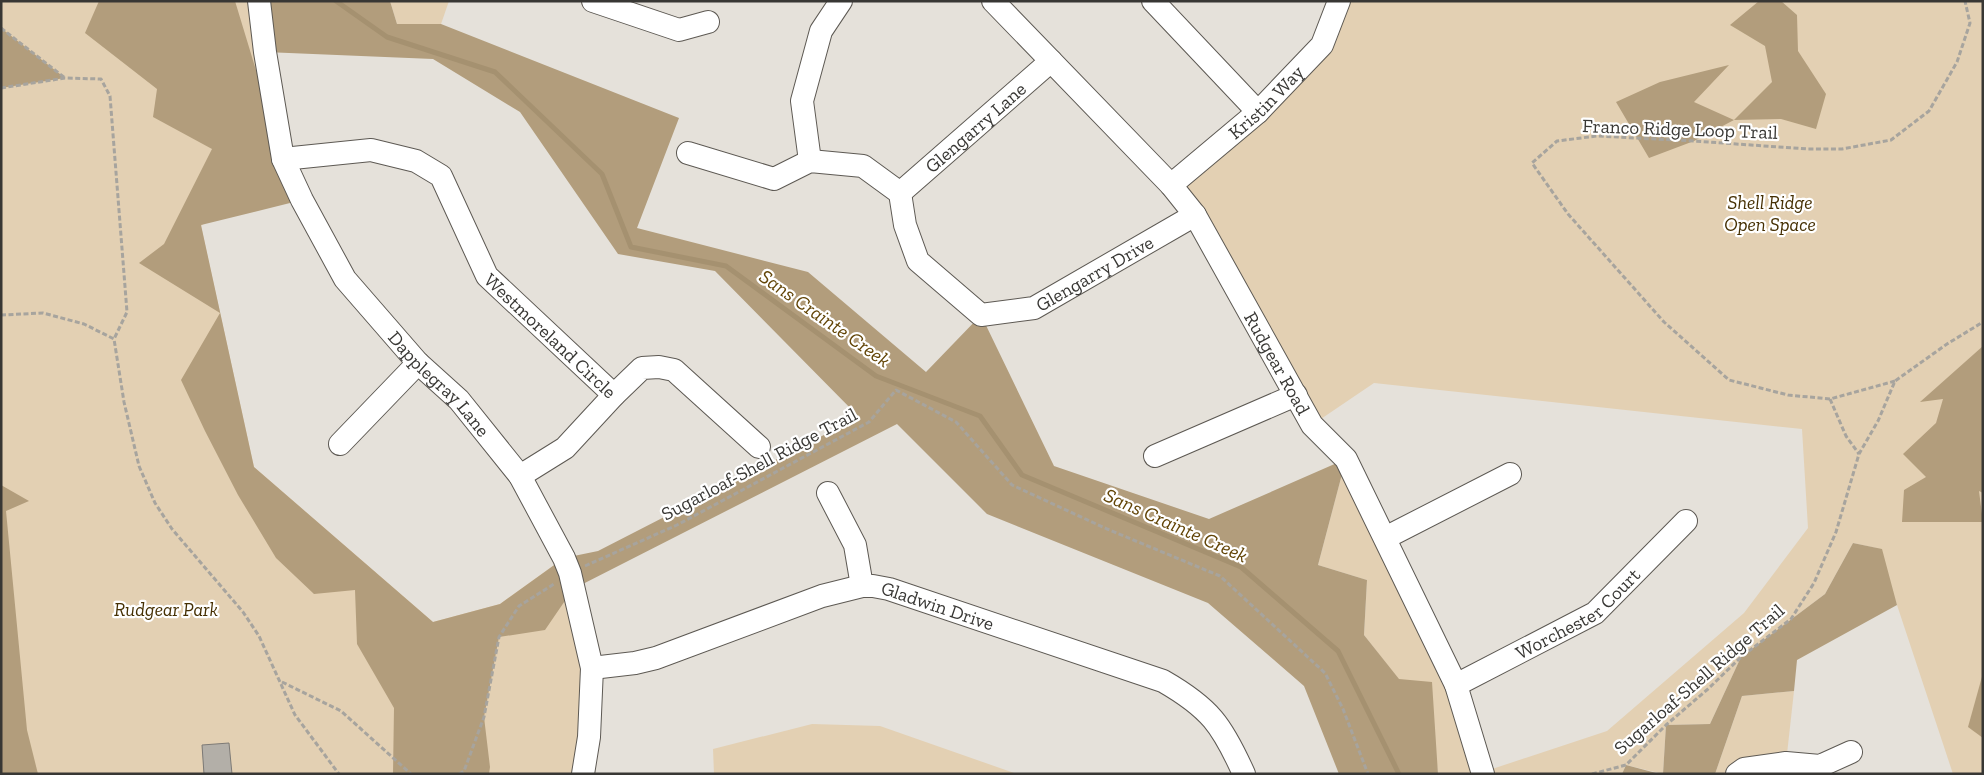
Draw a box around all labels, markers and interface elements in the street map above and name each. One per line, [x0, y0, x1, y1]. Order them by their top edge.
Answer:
street label: Kristin Way [1223, 60, 1308, 144]
street label: Glengarry Lane [920, 77, 1031, 177]
street label: Franco Ridge Loop Trail [1582, 114, 1778, 144]
park label: Shell Ridge Open Space [1724, 191, 1816, 236]
street label: Glengarry Drive [1032, 230, 1157, 316]
water label: Sans Crainte Creek [755, 264, 895, 372]
street label: Westmoreland Circle [480, 268, 621, 403]
street label: Rudgear Road [1240, 308, 1316, 419]
street label: Dapplegray Lane [384, 326, 495, 441]
street label: Sugarloaf-Shell Ridge Trail [657, 403, 861, 525]
water label: Sans Crainte Creek [1100, 483, 1252, 567]
street label: Worchester Court [1512, 563, 1645, 664]
street label: Gladwin Drive [880, 576, 997, 635]
park label: Rudgear Park [114, 598, 218, 621]
street label: Sugarloaf-Shell Ridge Trail [1609, 599, 1789, 759]

